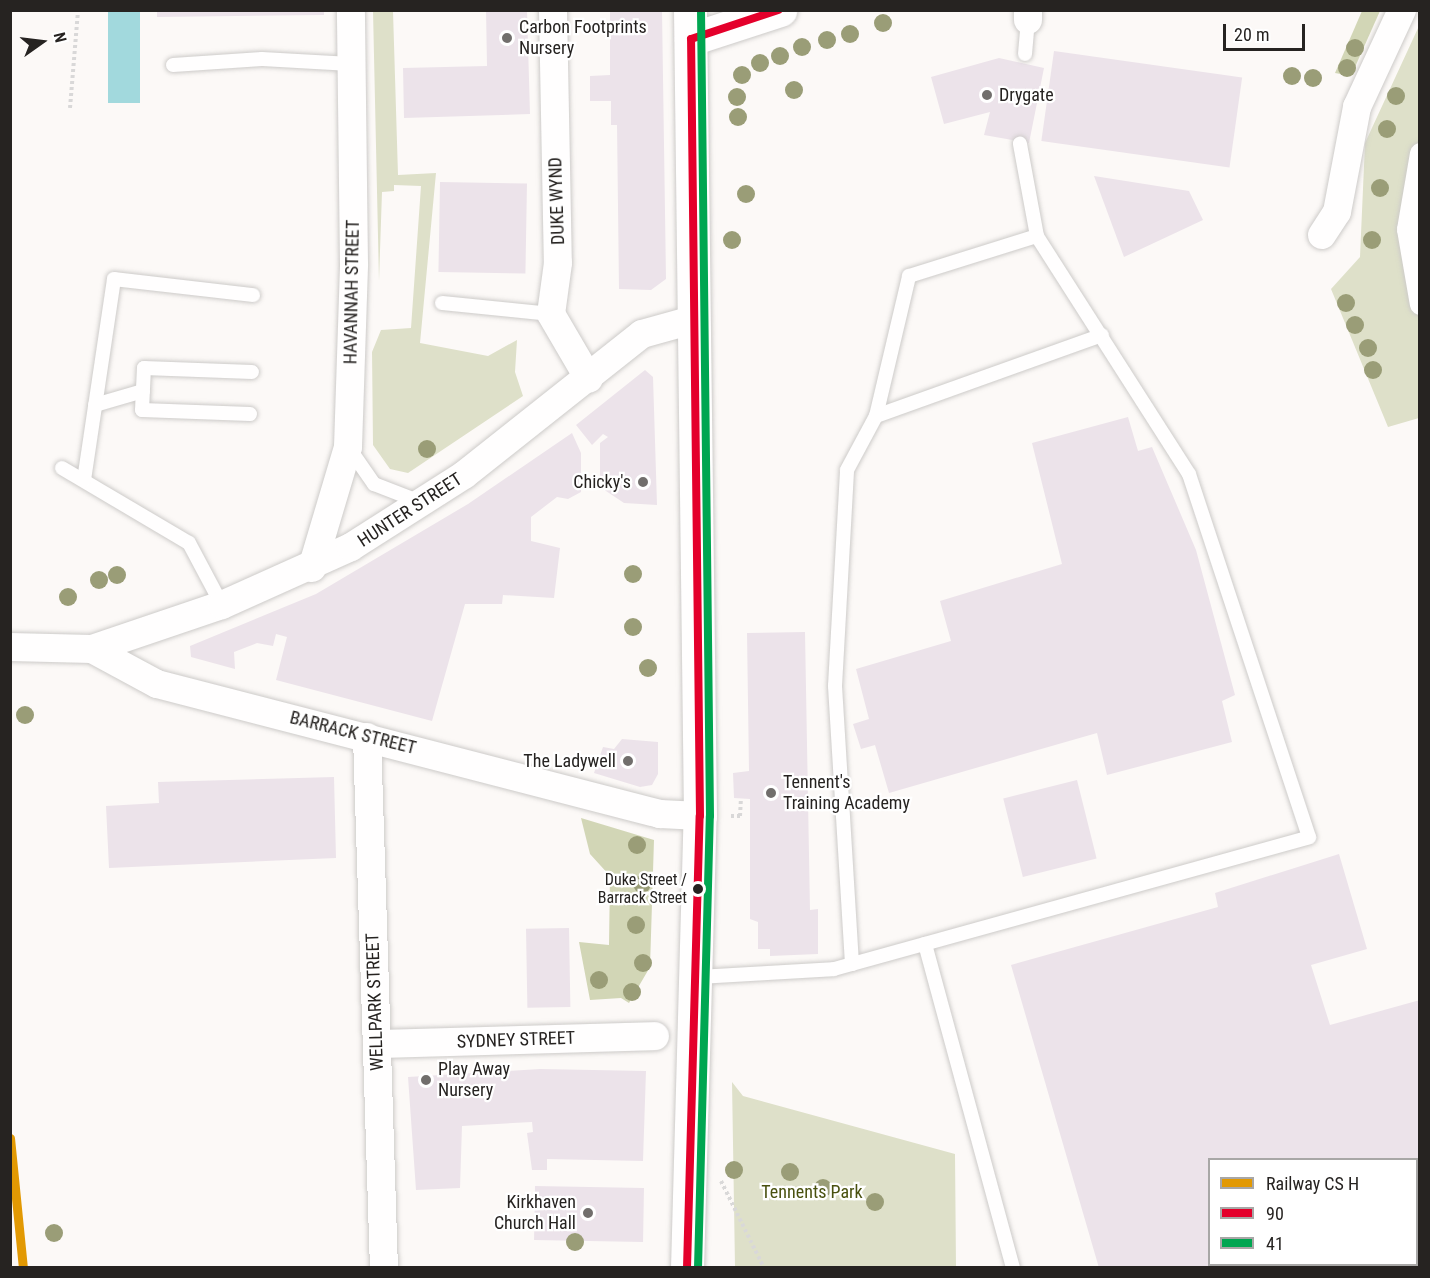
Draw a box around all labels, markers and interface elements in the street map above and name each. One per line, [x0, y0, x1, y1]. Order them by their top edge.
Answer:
north arrow [12, 12, 72, 72]
scale bar [1226, 12, 1308, 50]
place label: Carbon Footprints Nursery [519, 17, 647, 60]
text: 20 m [1234, 24, 1269, 45]
text: N [50, 30, 70, 45]
marker: Carbon Footprints Nursery [500, 31, 514, 45]
place label: Drygate [999, 84, 1054, 106]
marker: Drygate [980, 88, 994, 102]
street label: DUKE WYND [545, 157, 569, 245]
street label: HAVANNAH STREET [340, 220, 364, 364]
street label: HUNTER STREET [354, 468, 466, 552]
place label: Chicky's [573, 471, 631, 493]
marker: Chicky's [636, 475, 650, 489]
street label: BARRACK STREET [288, 707, 418, 759]
place label: The Ladywell [523, 750, 616, 772]
marker: The Ladywell [621, 754, 635, 768]
place label: Tennent's Training Academy [783, 772, 910, 814]
marker: Tennent's Training Academy [764, 786, 778, 800]
place label: Duke Street / Barrack Street [598, 870, 687, 908]
marker: Duke Street / Barrack Street [692, 883, 704, 895]
street label: WELLPARK STREET [362, 933, 388, 1071]
street label: SYDNEY STREET [456, 1027, 576, 1053]
place label: Play Away Nursery [438, 1059, 510, 1102]
marker: Play Away Nursery [419, 1073, 433, 1087]
legend [1208, 1158, 1418, 1266]
text: Railway CS H [1266, 1173, 1359, 1194]
park label: Tennents Park [761, 1181, 863, 1203]
place label: Kirkhaven Church Hall [494, 1192, 576, 1234]
text: 90 [1266, 1203, 1284, 1224]
marker: Kirkhaven Church Hall [581, 1206, 595, 1220]
text: 41 [1266, 1233, 1284, 1254]

